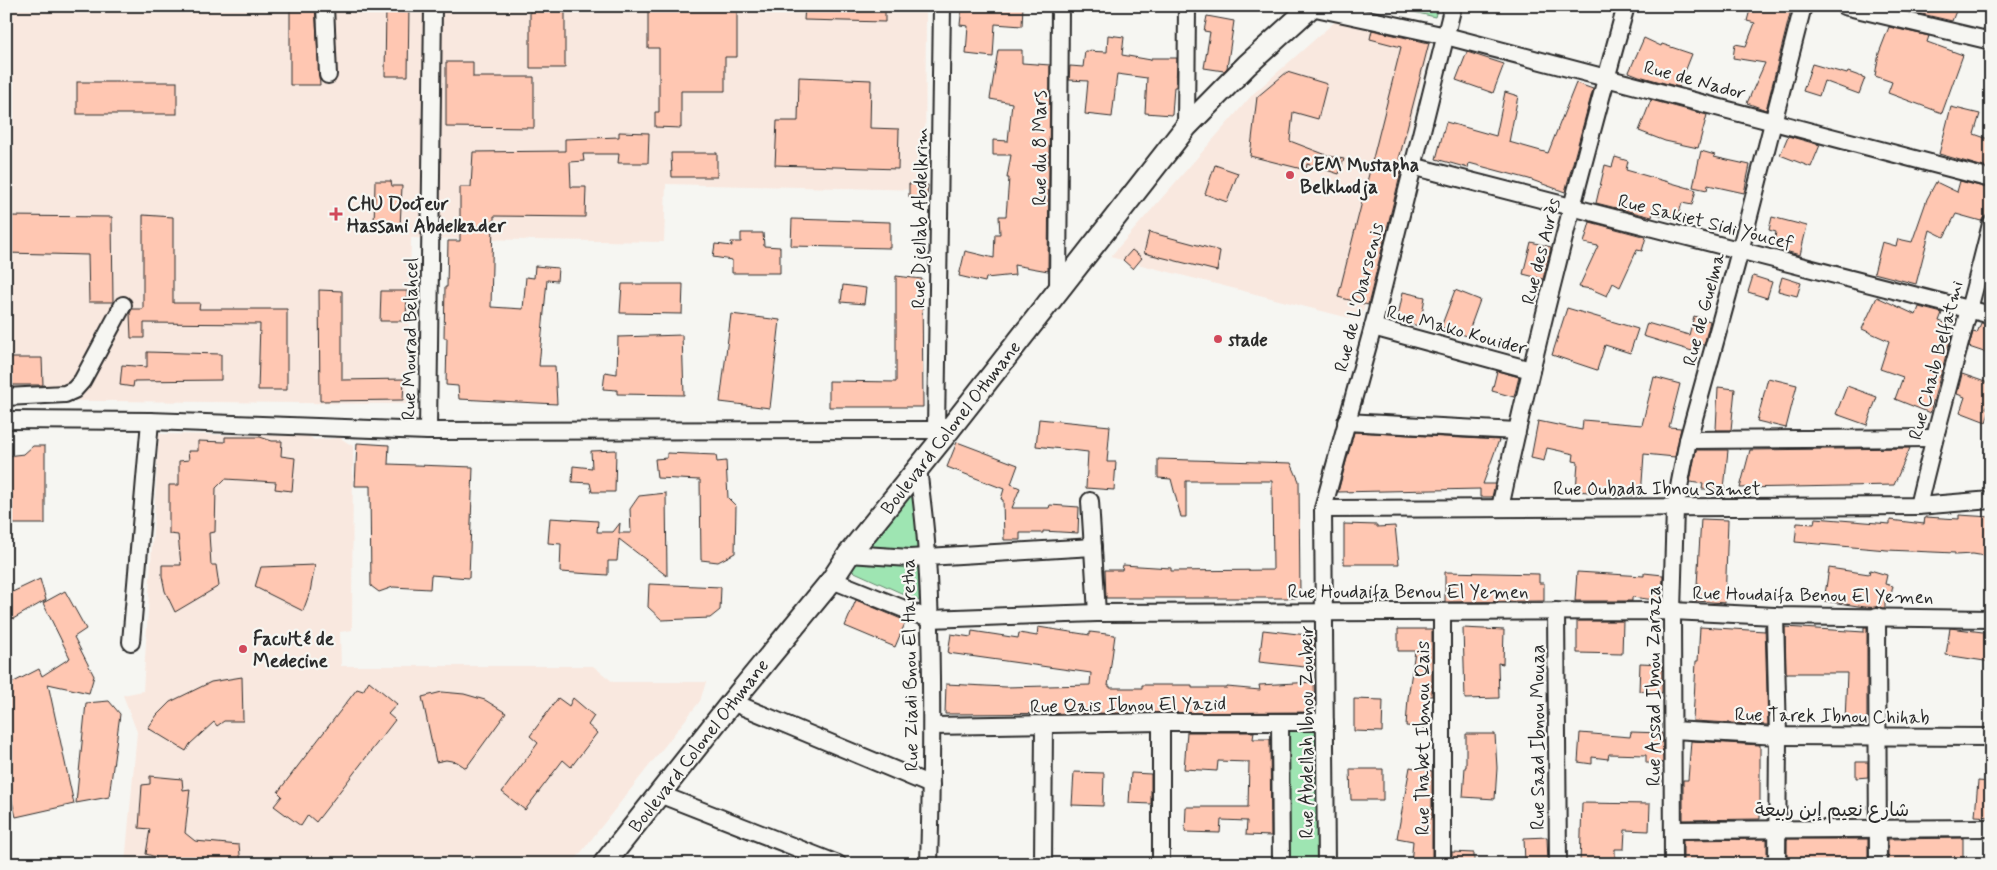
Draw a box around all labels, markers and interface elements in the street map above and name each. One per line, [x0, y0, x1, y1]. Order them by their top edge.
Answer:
street label: Rue de Nador [1641, 55, 1748, 106]
street label: Rue du 8 Mars [1028, 90, 1053, 206]
street label: Rue Djellab Abdelkrim [906, 127, 936, 309]
place label: CEM Mustapha Belkhodja [1300, 153, 1419, 201]
marker: CEM Mustapha Belkhodja [1284, 169, 1296, 181]
street label: Rue Sakiet Sidi Youcef [1615, 189, 1796, 256]
place label: CHU Docteur Hassani Abdelkader [347, 192, 507, 239]
street label: Rue des Aurès [1516, 195, 1567, 307]
marker: CHU Docteur Hassani Abdelkader [329, 207, 343, 221]
street label: Rue de L'Ouarsenis [1329, 219, 1390, 375]
street label: Rue de Guelma [1677, 249, 1732, 369]
street label: Rue Mourad Belahcel [397, 257, 424, 421]
street label: Rue Chaib Belfatmi [1903, 278, 1970, 443]
street label: Rue Mako Kouider [1384, 300, 1530, 361]
place label: stade [1228, 328, 1268, 353]
marker: stade [1212, 333, 1224, 345]
street label: Boulevard Colonel Othmane [875, 336, 1027, 520]
street label: Rue Oubada Ibnou Samet [1553, 477, 1761, 502]
street label: Rue Ziadi Bnou El Haretha [896, 558, 925, 772]
street label: Rue Houdaifa Benou El Yemen [1287, 580, 1529, 605]
street label: Rue Houdaifa Benou El Yemen [1692, 581, 1934, 610]
street label: Rue Assad Ibnou Zaraza [1642, 586, 1667, 786]
street label: Rue Abdellah Ibnou Zoubeir [1295, 625, 1320, 839]
place label: Faculté de Medecine [253, 627, 335, 674]
street label: Rue Thabet Ibnou Qais [1411, 641, 1436, 835]
marker: Faculté de Medecine [237, 643, 249, 655]
street label: Rue Saad Ibnou Mouaa [1526, 644, 1551, 830]
street label: Boulevard Colonel Othmane [623, 654, 775, 838]
street label: Rue Qais Ibnou El Yazid [1030, 691, 1226, 720]
street label: Rue Tarek Ibnou Chihab [1734, 702, 1930, 731]
street label: شارع نعيم إبن ربيعة [1755, 798, 1909, 824]

